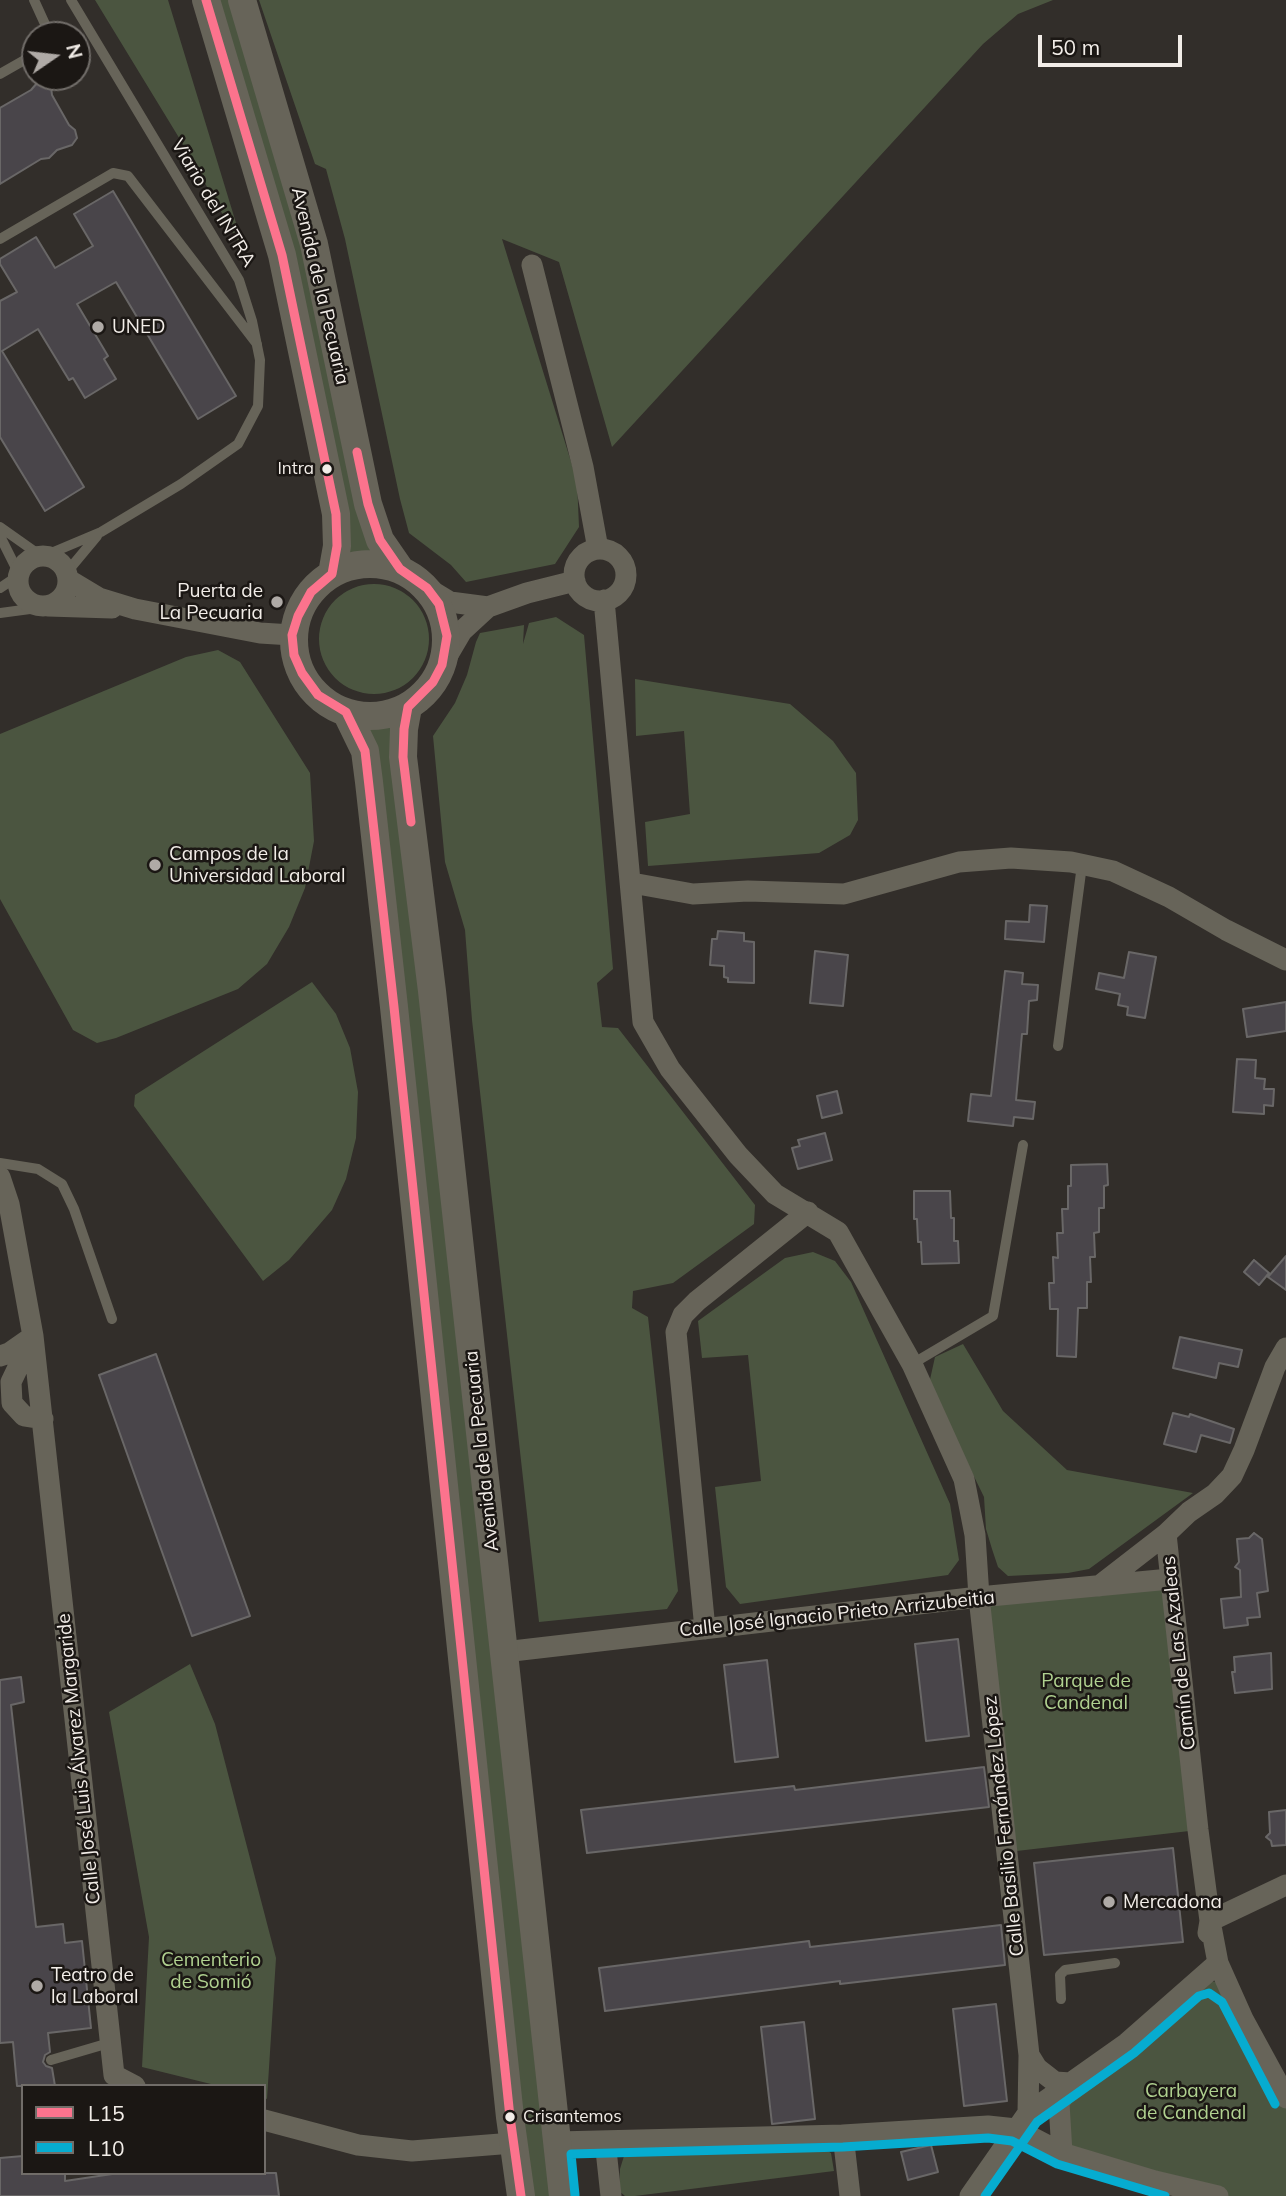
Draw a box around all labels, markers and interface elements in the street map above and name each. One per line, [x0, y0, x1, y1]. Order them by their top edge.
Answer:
north arrow [21, 21, 91, 91]
scale bar [1041, 21, 1184, 65]
text: 50 m [1051, 34, 1100, 60]
text: N [61, 42, 88, 61]
street label: Viario del INTRA [166, 135, 260, 271]
street label: Avenida de la Pecuaria [286, 185, 354, 387]
place label: UNED [112, 316, 165, 338]
marker: UNED [90, 319, 106, 335]
place label: Intra [277, 459, 314, 479]
marker: Intra [320, 462, 334, 476]
place label: Puerta de La Pecuaria [159, 580, 263, 624]
marker: Puerta de La Pecuaria [269, 594, 285, 610]
place label: Campos de la Universidad Laboral [169, 843, 345, 887]
marker: Campos de la Universidad Laboral [147, 857, 163, 873]
street label: Avenida de la Pecuaria [460, 1350, 504, 1552]
street label: Camín de Las Azaleas [1157, 1555, 1201, 1751]
street label: Calle José Ignacio Prieto Arrizubeitia [678, 1586, 996, 1642]
street label: Calle José Luis Álvarez Margaride [52, 1612, 106, 1906]
park label: Parque de Candenal [1041, 1670, 1131, 1714]
street label: Calle Basilio Fernández López [979, 1695, 1029, 1957]
place label: Mercadona [1123, 1891, 1222, 1913]
marker: Mercadona [1101, 1894, 1117, 1910]
park label: Cementerio de Somió [161, 1949, 261, 1993]
place label: Teatro de la Laboral [51, 1964, 139, 2008]
marker: Teatro de la Laboral [29, 1978, 45, 1994]
park label: Carbayera de Candenal [1136, 2080, 1246, 2124]
legend [21, 2084, 266, 2175]
text: L15 [88, 2100, 125, 2126]
place label: Crisantemos [523, 2107, 622, 2127]
marker: Crisantemos [503, 2110, 517, 2124]
text: L10 [88, 2135, 125, 2161]

